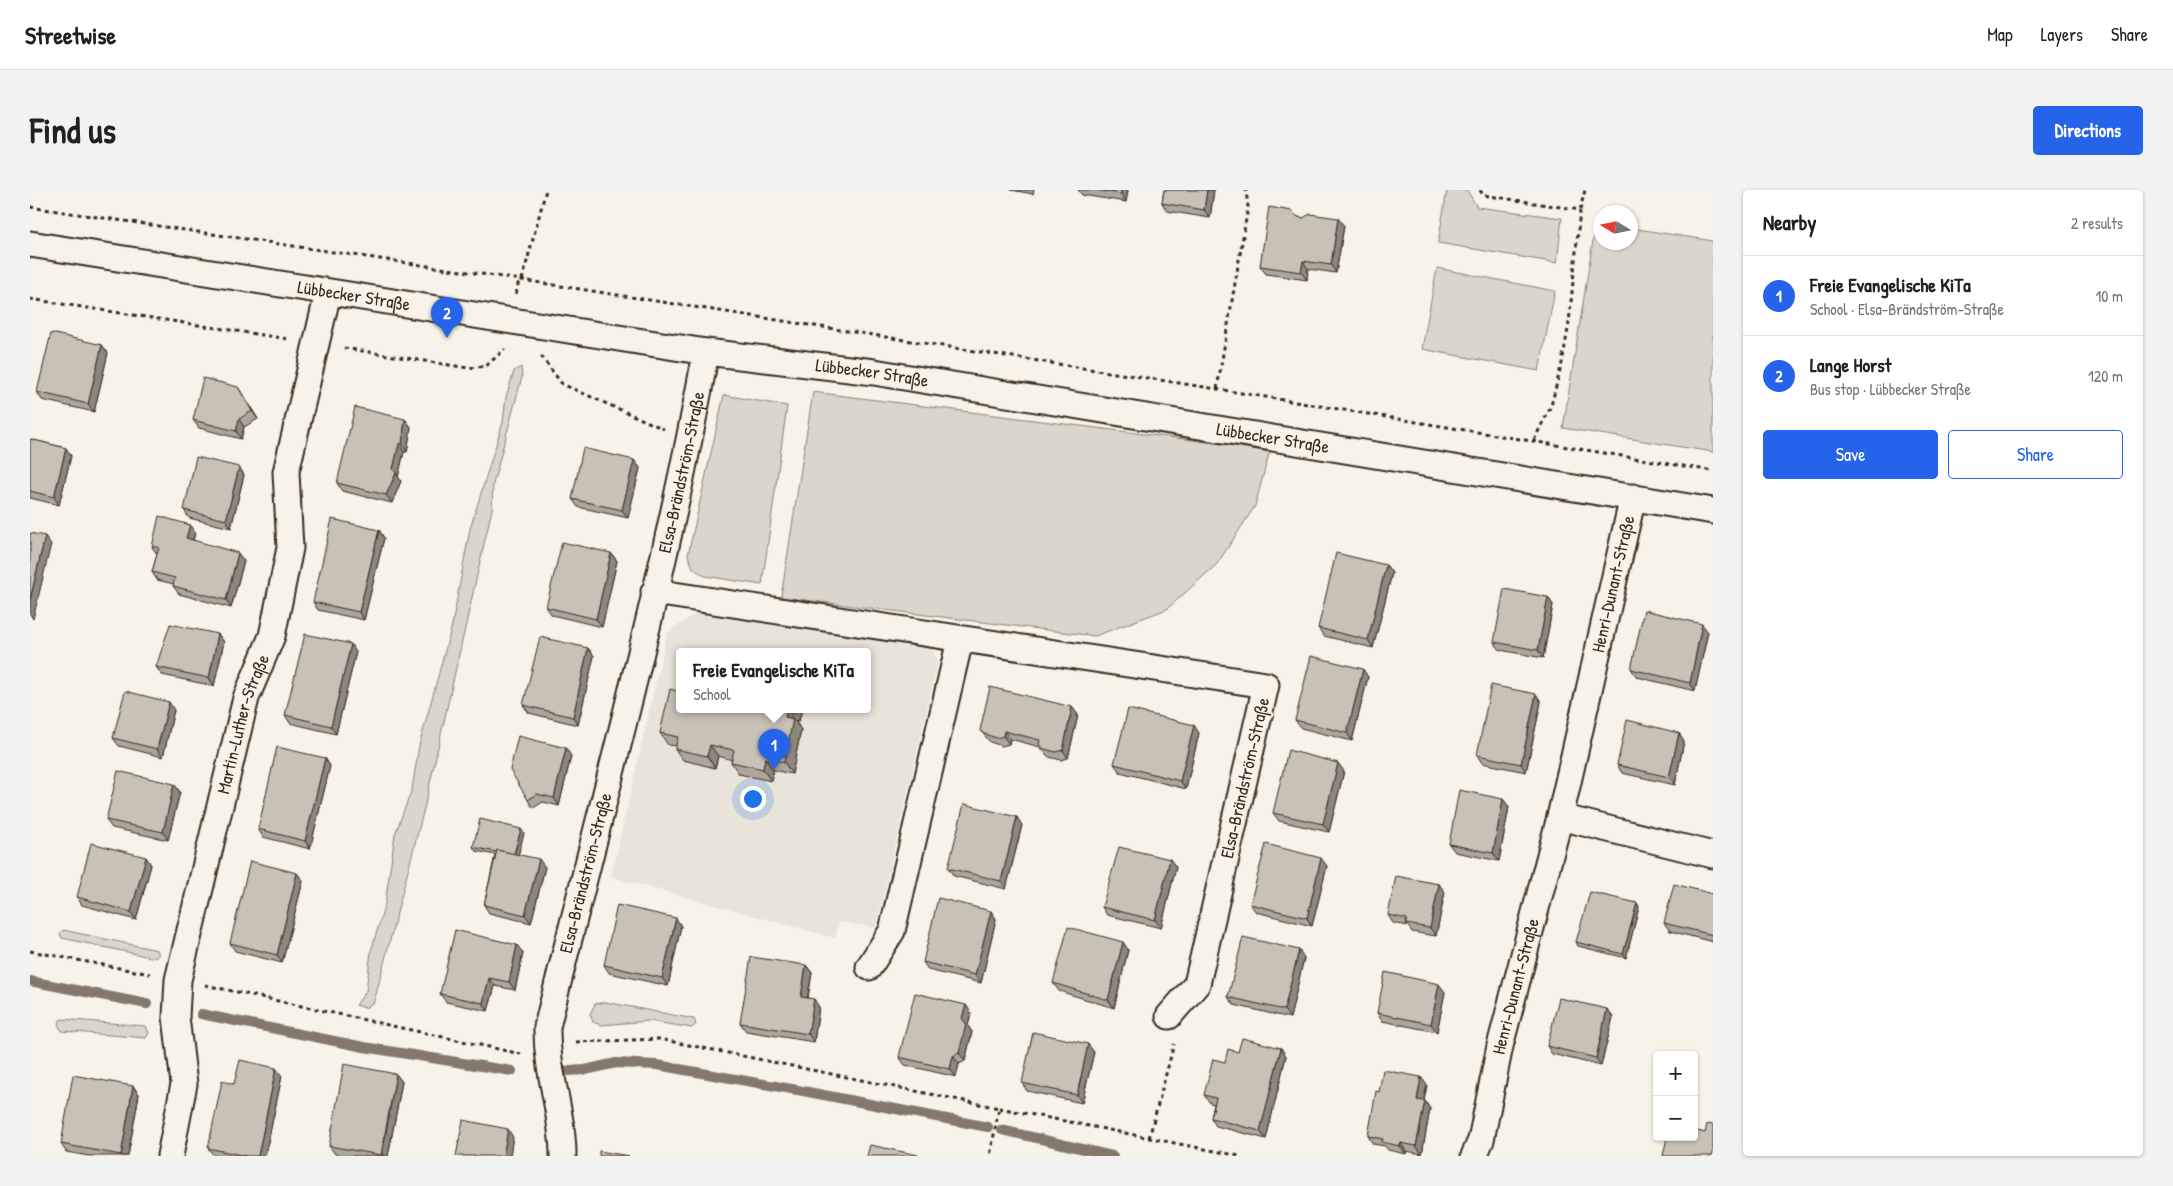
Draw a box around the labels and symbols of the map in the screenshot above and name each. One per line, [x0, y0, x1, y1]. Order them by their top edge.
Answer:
north arrow [1593, 205, 1638, 250]
street label: Lübbecker Straße [296, 274, 412, 317]
pin: 2 [431, 297, 463, 338]
street label: Lübbecker Straße [814, 352, 931, 393]
street label: Elsa-Brändström-Straße [652, 389, 710, 555]
street label: Lübbecker Straße [1215, 416, 1331, 459]
street label: Henri-Dunant-Straße [1585, 513, 1640, 655]
street label: Martin-Luther-Straße [210, 650, 275, 796]
street label: Elsa-Brändström-Straße [1214, 695, 1275, 861]
pin: 1 [758, 729, 790, 770]
your location [740, 786, 766, 812]
street label: Elsa-Brändström-Straße [553, 790, 618, 956]
street label: Henri-Dunant-Straße [1486, 915, 1545, 1056]

